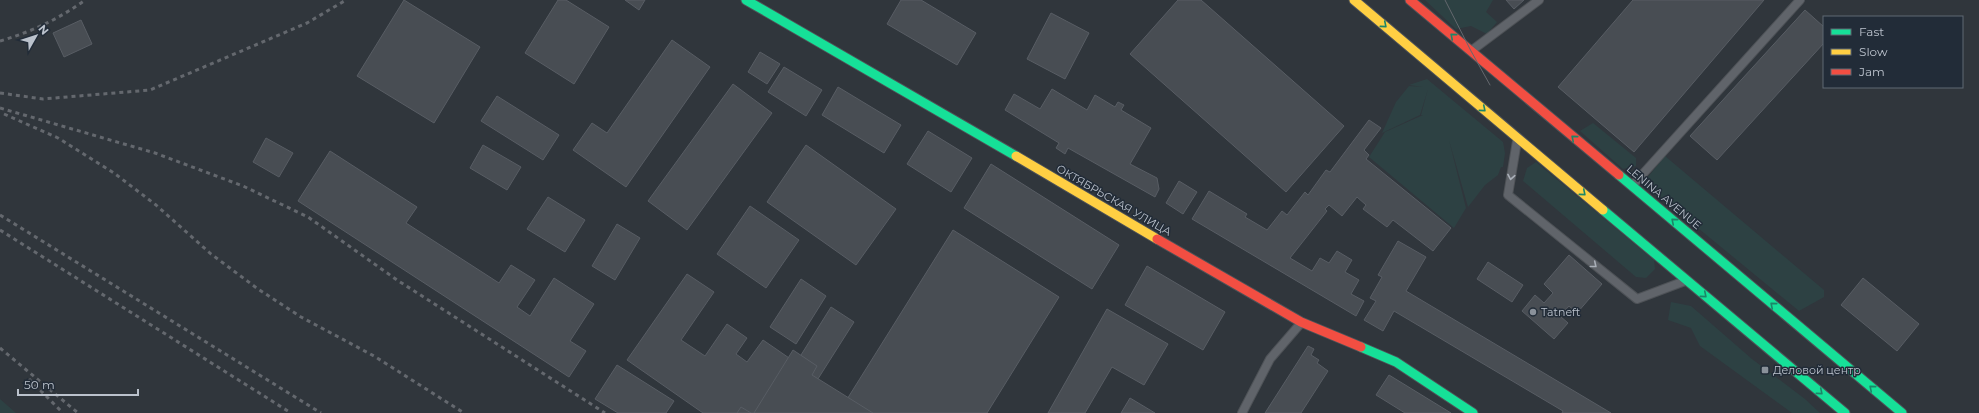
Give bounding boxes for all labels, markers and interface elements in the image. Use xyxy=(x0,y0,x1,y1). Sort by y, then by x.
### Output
north arrow xyxy=(16,16,56,56)
legend xyxy=(1823,16,1963,88)
one-way arrow xyxy=(1379,21,1387,28)
text: N xyxy=(36,22,52,38)
text: Fast xyxy=(1859,24,1884,39)
one-way arrow xyxy=(1450,34,1458,41)
text: Slow xyxy=(1859,44,1888,59)
text: Jam xyxy=(1858,64,1885,79)
one-way arrow xyxy=(1479,105,1486,112)
one-way arrow xyxy=(1571,135,1579,142)
street label: ОКТЯБРЬСКАЯ УЛИЦА xyxy=(1054,161,1175,239)
street label: LENINA AVENUE xyxy=(1624,162,1704,232)
one-way arrow xyxy=(1507,174,1516,180)
one-way arrow xyxy=(1578,188,1585,195)
one-way arrow xyxy=(1671,219,1678,226)
one-way arrow xyxy=(1590,260,1597,267)
one-way arrow xyxy=(1699,290,1706,297)
one-way arrow xyxy=(1771,303,1778,310)
place label: Tatneft xyxy=(1541,305,1581,319)
marker: Tatneft xyxy=(1528,307,1538,317)
place label: Деловой центр xyxy=(1773,363,1861,377)
marker: Деловой центр xyxy=(1760,365,1770,375)
scale bar xyxy=(18,371,138,397)
text: 50 m xyxy=(24,377,55,392)
one-way arrow xyxy=(1869,385,1877,392)
one-way arrow xyxy=(1815,387,1823,394)

